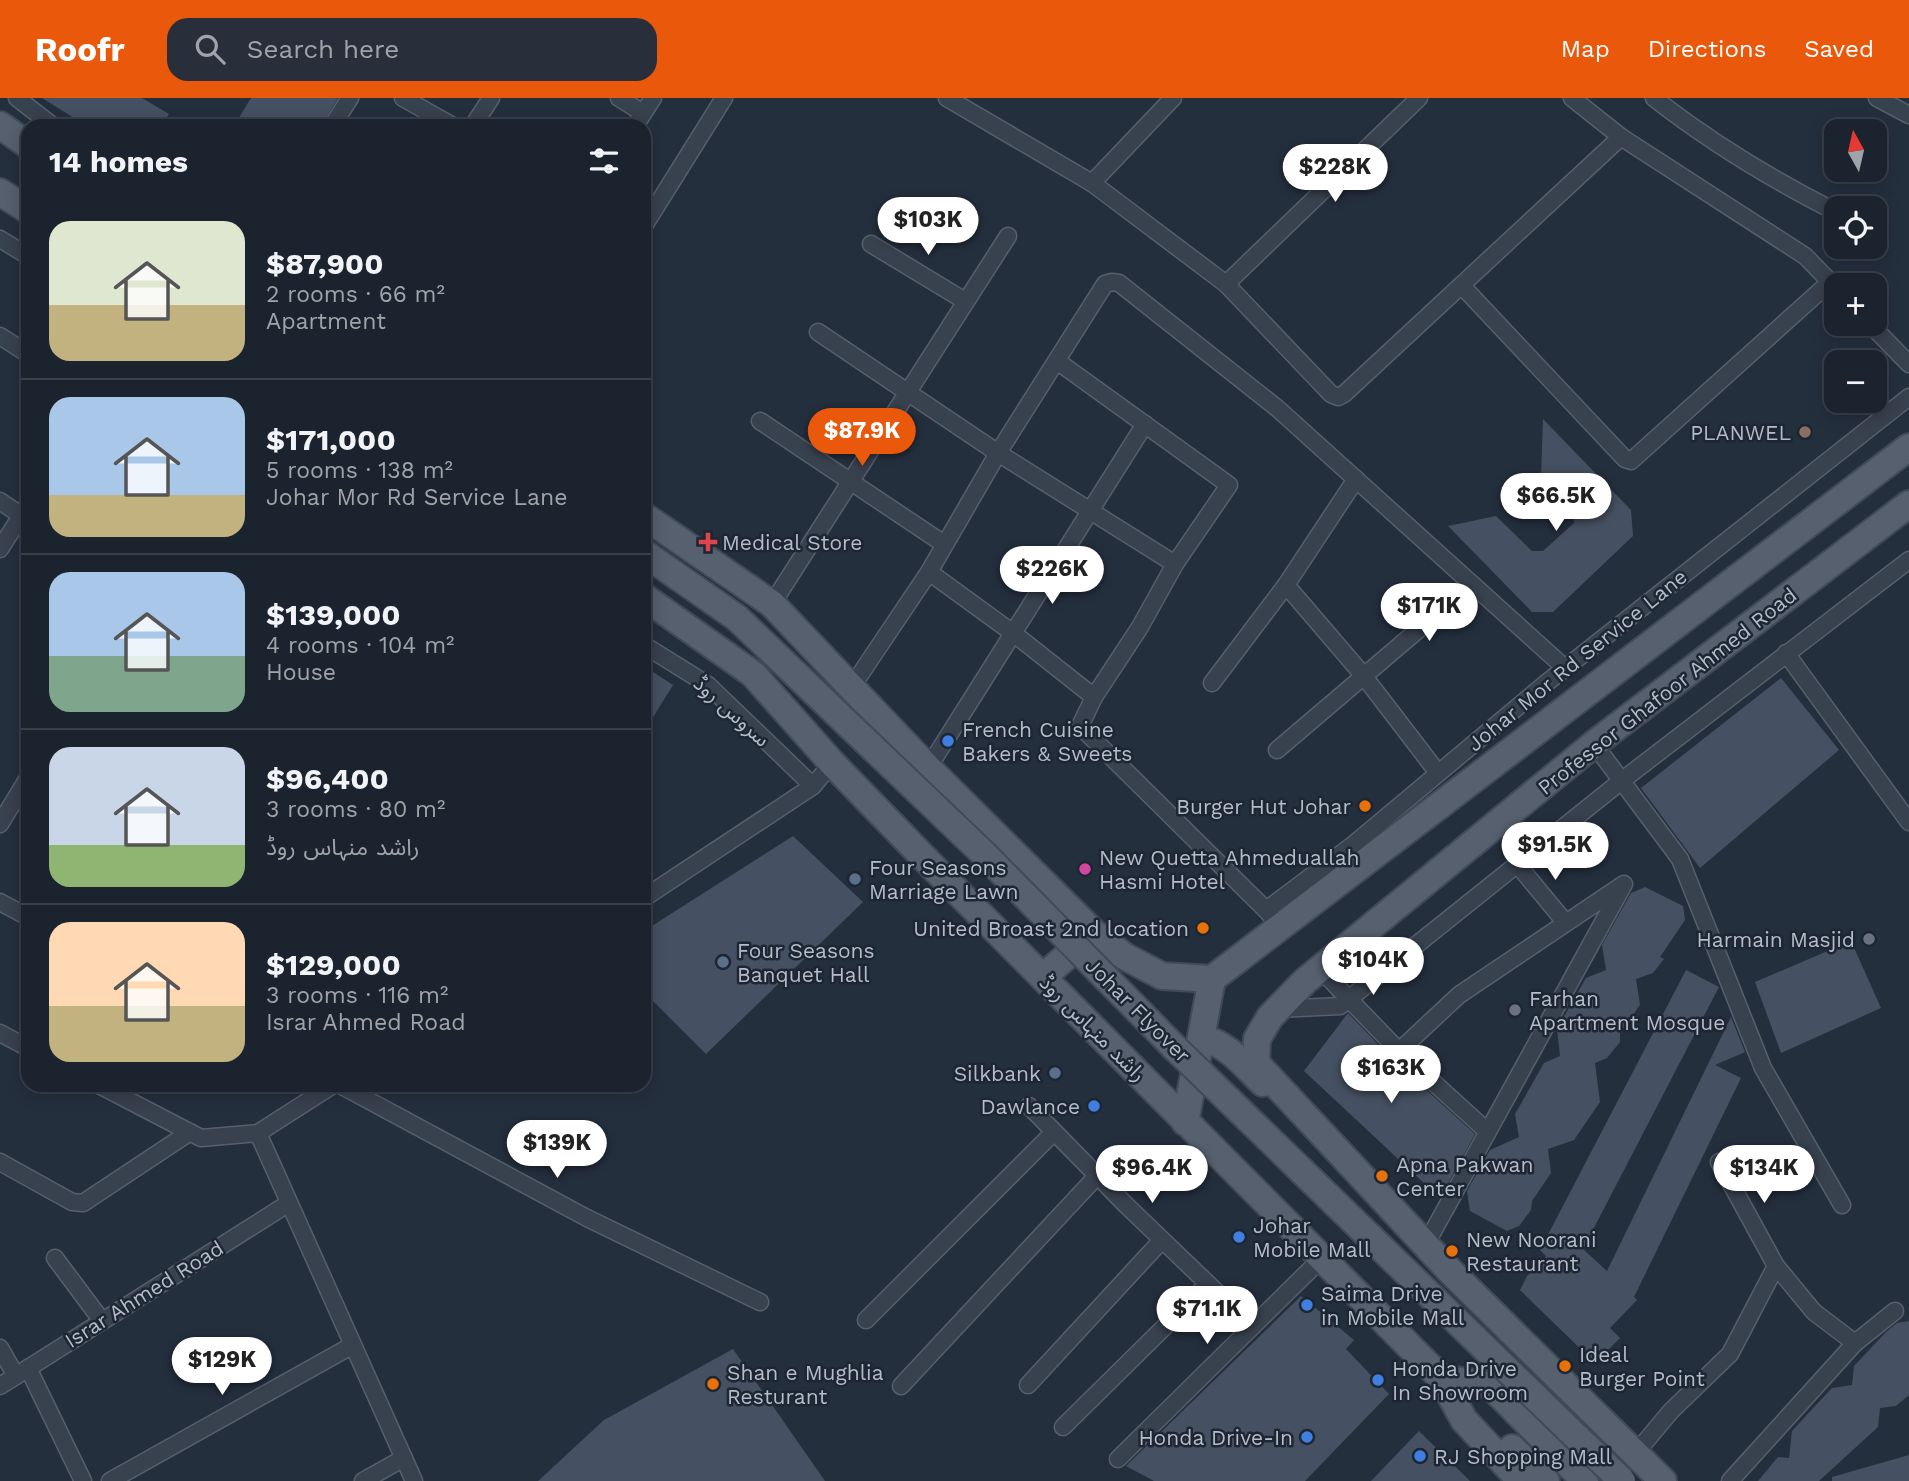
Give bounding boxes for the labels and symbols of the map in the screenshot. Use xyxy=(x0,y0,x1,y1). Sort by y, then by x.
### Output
north arrow xyxy=(1824,119,1886,182)
pin: $228K xyxy=(1286,144,1384,204)
pin: $103K xyxy=(879,198,977,257)
pin: $87.9K xyxy=(805,408,919,468)
place label: PLANWEL xyxy=(1690,420,1791,445)
marker: PLANWEL xyxy=(1797,424,1813,440)
pin: $66.5K xyxy=(1499,474,1613,533)
place label: Medical Store xyxy=(722,530,862,555)
marker: Medical Store xyxy=(700,534,716,550)
pin: $226K xyxy=(1003,546,1101,606)
street label: Johar Mor Rd Service Lane xyxy=(1462,564,1692,756)
street label: Professor Ghafoor Ahmed Road xyxy=(1533,582,1801,800)
pin: $171K xyxy=(1380,584,1478,643)
street label: سروس روڈ xyxy=(689,670,775,752)
place label: French Cuisine Bakers & Sweets xyxy=(962,717,1132,766)
marker: French Cuisine Bakers & Sweets xyxy=(940,733,956,749)
place label: Burger Hut Johar xyxy=(1176,794,1351,819)
marker: Burger Hut Johar xyxy=(1357,798,1373,814)
pin: $91.5K xyxy=(1498,822,1612,882)
place label: New Quetta Ahmeduallah Hasmi Hotel xyxy=(1099,845,1360,894)
place label: Four Seasons Marriage Lawn xyxy=(869,855,1019,904)
marker: New Quetta Ahmeduallah Hasmi Hotel xyxy=(1077,861,1093,877)
marker: Four Seasons Marriage Lawn xyxy=(847,871,863,887)
place label: United Broast 2nd location xyxy=(913,916,1189,941)
marker: United Broast 2nd location xyxy=(1195,920,1211,936)
place label: Harmain Masjid xyxy=(1697,927,1855,952)
marker: Harmain Masjid xyxy=(1861,931,1877,947)
pin: $104K xyxy=(1324,937,1422,997)
place label: Four Seasons Banquet Hall xyxy=(737,938,875,987)
street label: Johar Flyover xyxy=(1080,952,1196,1068)
marker: Four Seasons Banquet Hall xyxy=(715,954,731,970)
street label: راشد منہاس روڈ xyxy=(1034,970,1151,1087)
place label: Farhan Apartment Mosque xyxy=(1529,986,1725,1035)
marker: Farhan Apartment Mosque xyxy=(1507,1002,1523,1018)
pin: $163K xyxy=(1342,1046,1440,1105)
place label: Silkbank xyxy=(954,1061,1041,1086)
marker: Silkbank xyxy=(1047,1065,1063,1081)
place label: Dawlance xyxy=(980,1094,1080,1119)
marker: Dawlance xyxy=(1086,1098,1102,1114)
pin: $139K xyxy=(508,1121,606,1180)
pin: $96.4K xyxy=(1095,1146,1209,1205)
pin: $134K xyxy=(1715,1146,1813,1205)
place label: Apna Pakwan Center xyxy=(1396,1152,1533,1201)
marker: Apna Pakwan Center xyxy=(1374,1168,1390,1184)
place label: Johar Mobile Mall xyxy=(1253,1213,1371,1262)
place label: New Noorani Restaurant xyxy=(1466,1227,1597,1276)
marker: Johar Mobile Mall xyxy=(1231,1229,1247,1245)
street label: Israr Ahmed Road xyxy=(60,1235,228,1353)
marker: New Noorani Restaurant xyxy=(1444,1243,1460,1259)
place label: Saima Drive in Mobile Mall xyxy=(1321,1281,1465,1330)
pin: $71.1K xyxy=(1150,1286,1264,1346)
marker: Saima Drive in Mobile Mall xyxy=(1299,1297,1315,1313)
pin: $129K xyxy=(173,1338,271,1397)
place label: Ideal Burger Point xyxy=(1579,1342,1705,1391)
place label: Honda Drive In Showroom xyxy=(1392,1356,1528,1405)
marker: Ideal Burger Point xyxy=(1557,1358,1573,1374)
place label: Shan e Mughlia Resturant xyxy=(727,1360,884,1409)
marker: Honda Drive In Showroom xyxy=(1370,1372,1386,1388)
marker: Shan e Mughlia Resturant xyxy=(705,1376,721,1392)
place label: Honda Drive-In xyxy=(1138,1425,1293,1450)
marker: Honda Drive-In xyxy=(1299,1429,1315,1445)
place label: RJ Shopping Mall xyxy=(1434,1444,1612,1469)
marker: RJ Shopping Mall xyxy=(1412,1448,1428,1464)

